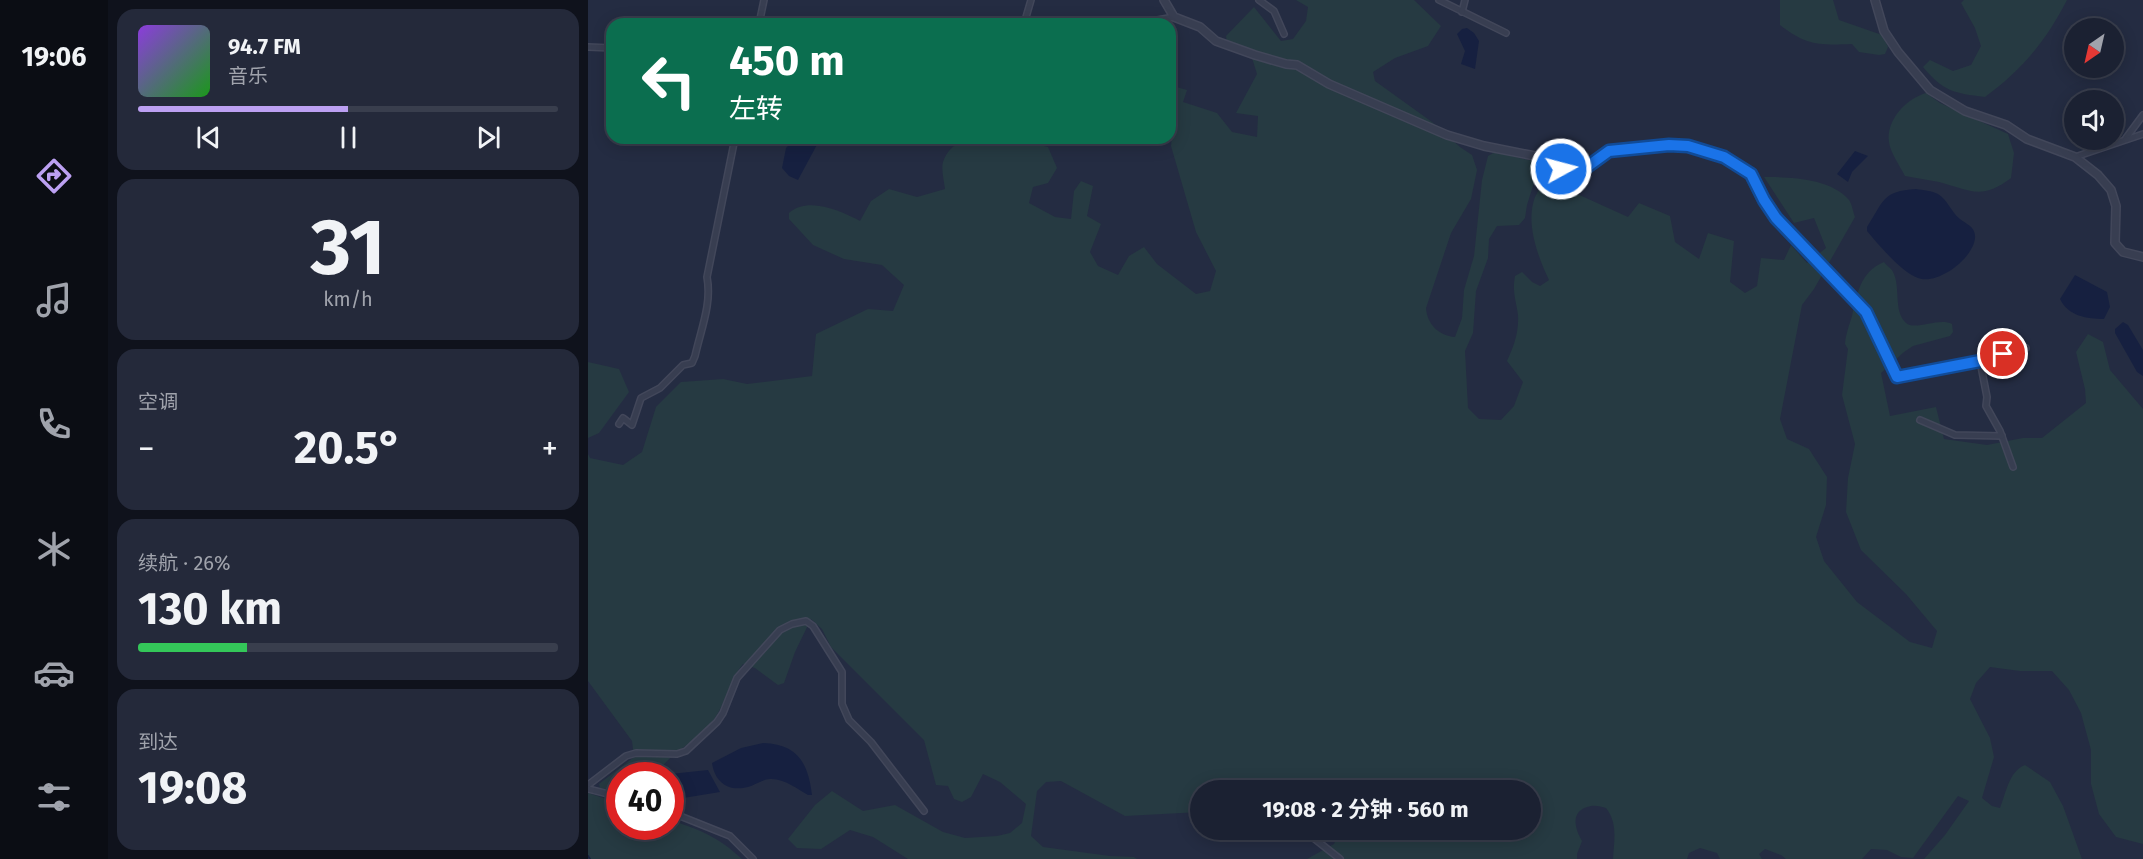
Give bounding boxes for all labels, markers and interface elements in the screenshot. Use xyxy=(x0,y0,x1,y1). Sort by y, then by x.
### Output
north arrow xyxy=(2064,18,2124,78)
map controls xyxy=(2064,18,2124,150)
text: 94.7 FM xyxy=(228,33,301,60)
text: 450 m xyxy=(729,36,845,86)
text: 19:06 xyxy=(21,41,87,73)
icon: left xyxy=(630,42,708,120)
text: 音乐 xyxy=(228,64,268,88)
button: sound xyxy=(2064,90,2124,150)
text: 左转 xyxy=(729,93,783,125)
icon: previous xyxy=(192,121,225,154)
icon: pause xyxy=(332,121,365,154)
icon: next xyxy=(472,121,505,154)
position arrow xyxy=(1529,137,1593,201)
icon: directions xyxy=(33,155,75,197)
text: 31 xyxy=(310,201,386,295)
icon: music xyxy=(33,279,75,321)
text: km/h xyxy=(323,287,373,311)
pin xyxy=(1977,328,2028,379)
icon: arrive xyxy=(1986,337,2019,370)
text: 空调 xyxy=(138,390,178,414)
icon: phone xyxy=(33,403,75,445)
text: 20.5° xyxy=(294,421,402,475)
text: − xyxy=(138,429,155,469)
text: + xyxy=(542,429,558,469)
icon: climate xyxy=(33,528,75,570)
text: 续航 · 26% xyxy=(138,551,230,575)
text: 130 km xyxy=(138,582,282,636)
icon: car xyxy=(33,652,75,694)
text: 到达 xyxy=(138,730,178,754)
text: 19:08 xyxy=(138,761,247,815)
speed limit sign: 40 xyxy=(606,762,684,840)
icon: filters xyxy=(33,776,75,818)
text: 19:08 · 2 分钟 · 560 m xyxy=(1262,796,1469,823)

